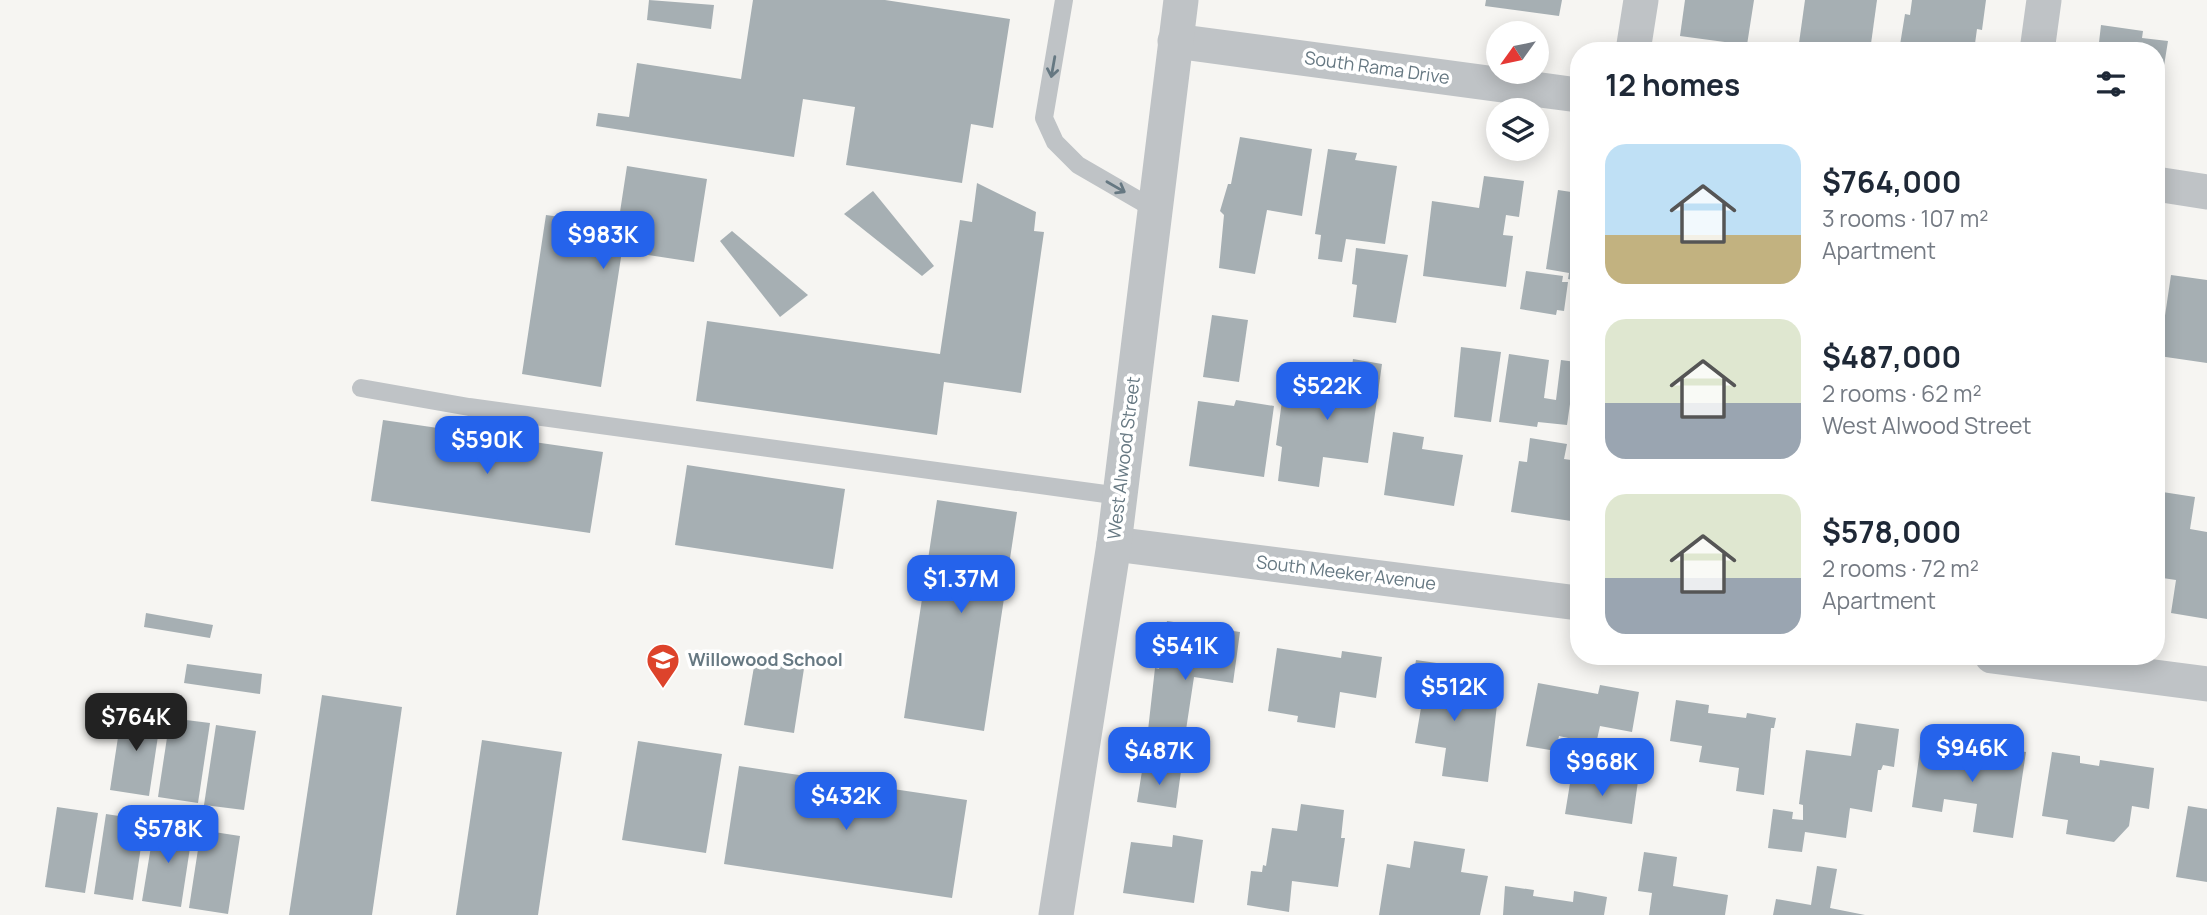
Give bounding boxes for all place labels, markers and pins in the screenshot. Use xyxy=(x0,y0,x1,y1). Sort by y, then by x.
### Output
pin: $983K xyxy=(554,212,652,271)
pin: $522K xyxy=(1278,362,1376,422)
pin: $590K xyxy=(438,416,536,476)
pin: $1.37M xyxy=(904,556,1018,615)
pin: $541K xyxy=(1136,622,1234,682)
school or university icon: Willowood School xyxy=(644,641,682,690)
place label: Willowood School xyxy=(688,647,843,671)
pin: $512K xyxy=(1405,664,1503,723)
pin: $764K xyxy=(87,694,185,753)
pin: $946K xyxy=(1923,724,2021,784)
pin: $487K xyxy=(1110,728,1208,787)
pin: $968K xyxy=(1553,738,1651,798)
pin: $432K xyxy=(797,772,895,832)
pin: $578K xyxy=(119,806,217,865)

